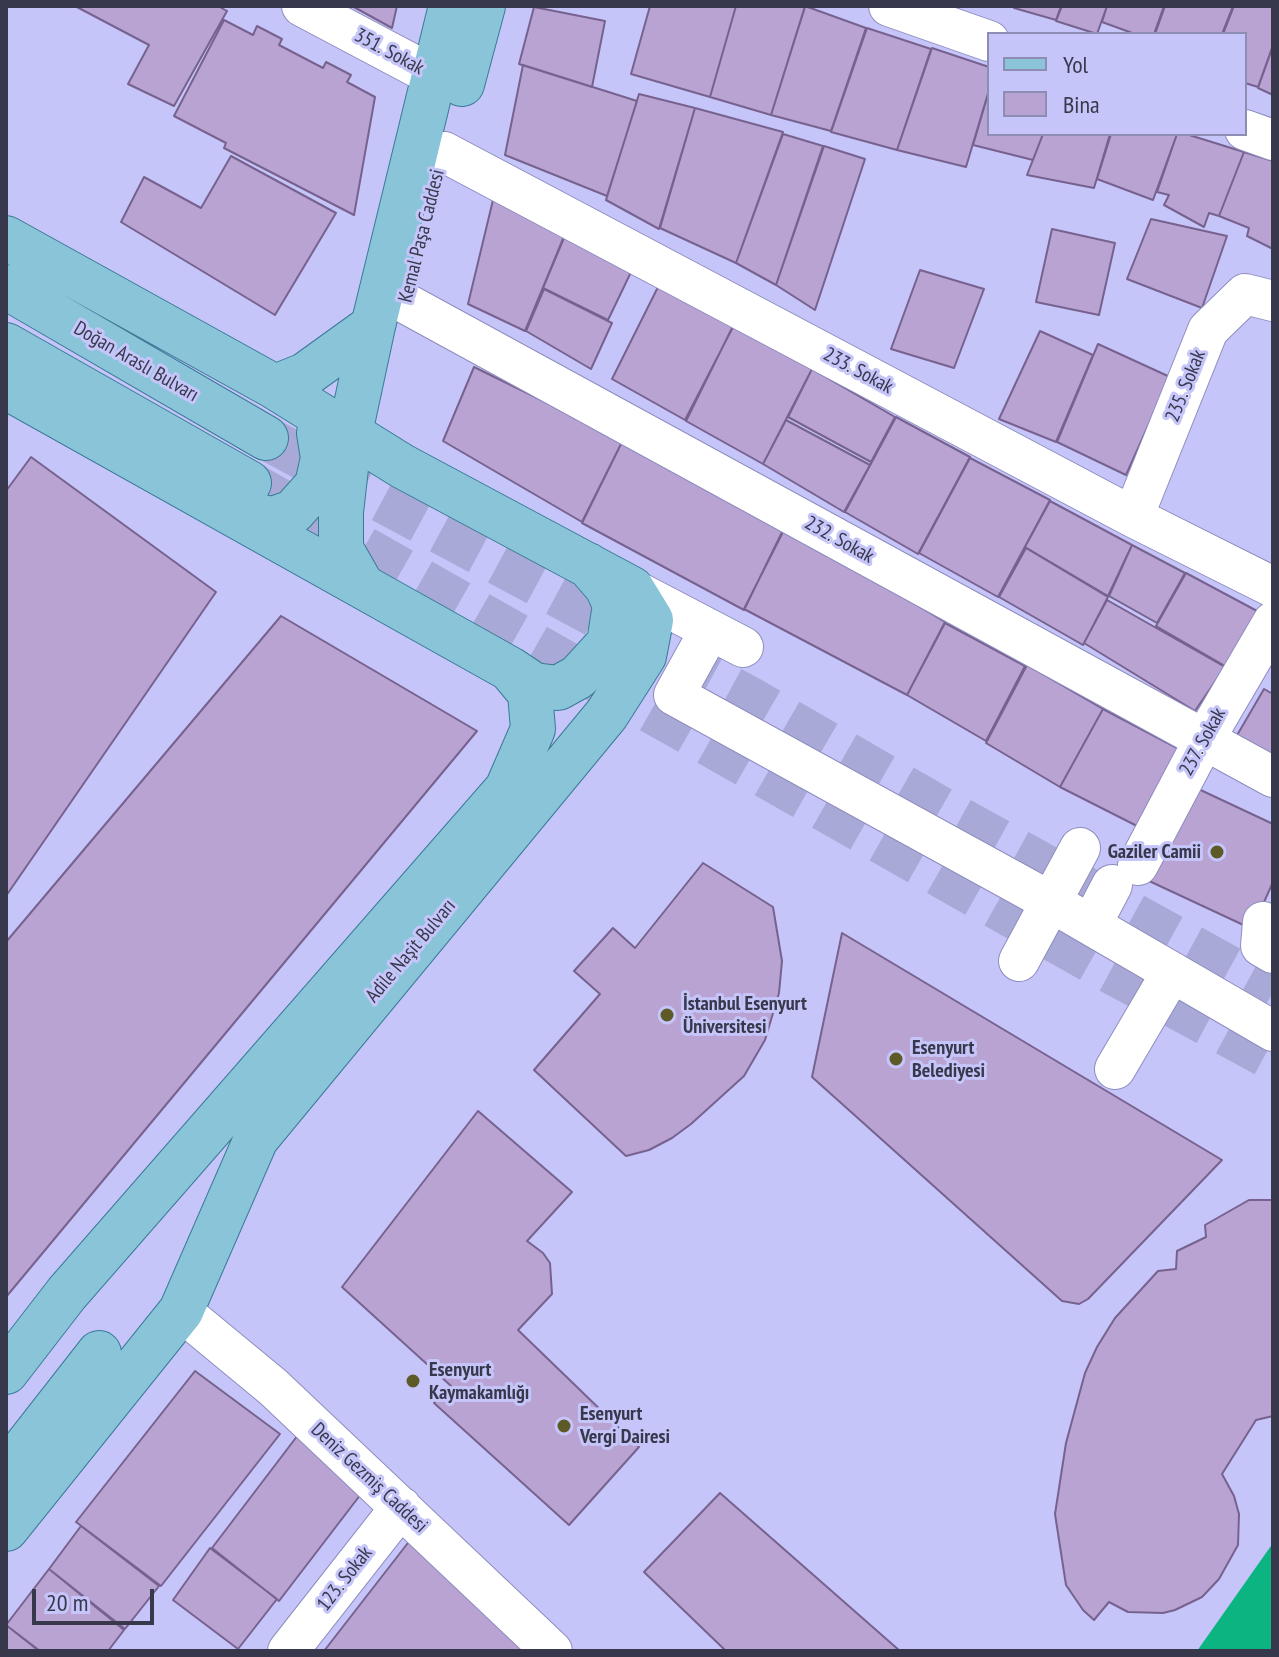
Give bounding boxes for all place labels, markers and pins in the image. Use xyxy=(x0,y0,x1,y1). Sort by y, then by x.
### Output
place label: Gaziler Camii xyxy=(1108,840,1201,864)
marker: Gaziler Camii xyxy=(1208,843,1226,861)
place label: İstanbul Esenyurt Üniversitesi xyxy=(683,992,807,1039)
marker: İstanbul Esenyurt Üniversitesi xyxy=(658,1006,676,1024)
place label: Esenyurt Belediyesi xyxy=(912,1036,985,1083)
marker: Esenyurt Belediyesi xyxy=(887,1050,905,1068)
place label: Esenyurt Kaymakamlığı xyxy=(429,1358,529,1405)
marker: Esenyurt Kaymakamlığı xyxy=(404,1372,422,1390)
place label: Esenyurt Vergi Dairesi xyxy=(580,1402,670,1449)
marker: Esenyurt Vergi Dairesi xyxy=(555,1417,573,1435)

